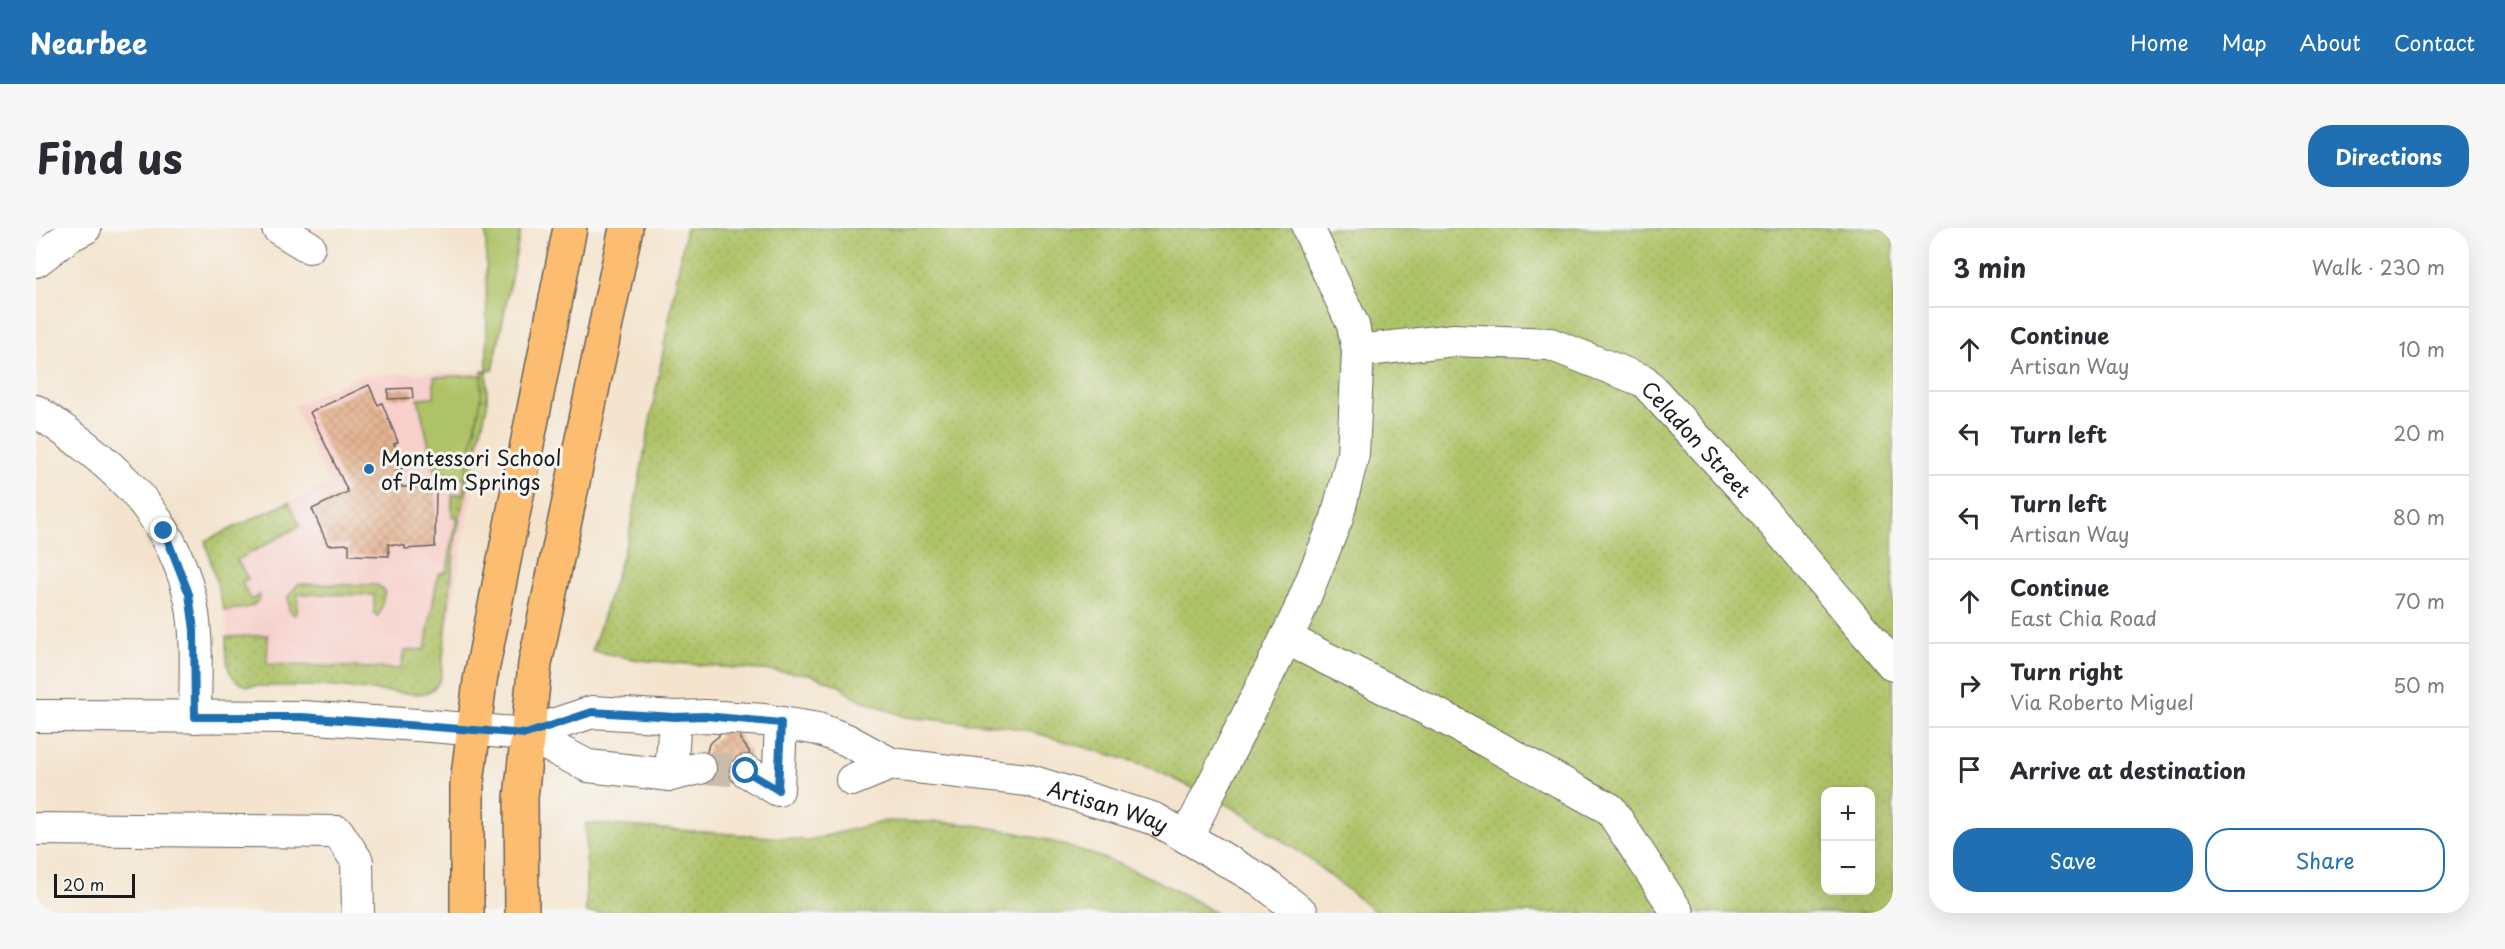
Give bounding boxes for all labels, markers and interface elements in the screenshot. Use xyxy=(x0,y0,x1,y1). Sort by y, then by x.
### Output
text: Nearbee xyxy=(30,21,147,64)
text: Home xyxy=(2130,26,2189,58)
text: Map xyxy=(2222,26,2267,58)
text: About xyxy=(2300,26,2361,58)
text: Contact xyxy=(2394,26,2475,58)
text: Find us xyxy=(36,125,183,188)
button: Directions xyxy=(2308,125,2469,187)
text: 3 min xyxy=(1953,248,2026,287)
text: Walk · 230 m xyxy=(2312,252,2445,282)
text: Continue xyxy=(2010,318,2109,351)
icon: ahead xyxy=(1953,333,1986,366)
text: 10 m xyxy=(2398,334,2445,364)
text: Artisan Way xyxy=(2010,351,2130,381)
street label: Celadon Street xyxy=(1635,373,1759,504)
icon: left xyxy=(1953,417,1986,450)
text: Turn left xyxy=(2010,417,2107,450)
text: 20 m xyxy=(2393,418,2445,448)
place label: Montessori School of Palm Springs xyxy=(381,441,562,497)
marker: Montessori School of Palm Springs xyxy=(362,462,376,476)
text: Turn left xyxy=(2010,486,2107,519)
icon: left xyxy=(1953,501,1986,534)
text: 80 m xyxy=(2393,502,2445,532)
route end xyxy=(150,517,176,543)
text: Artisan Way xyxy=(2010,519,2130,549)
text: Continue xyxy=(2010,570,2109,603)
icon: ahead xyxy=(1953,585,1986,618)
text: 70 m xyxy=(2395,586,2445,616)
text: East Chia Road xyxy=(2010,603,2157,633)
text: Turn right xyxy=(2010,654,2123,687)
icon: right xyxy=(1953,669,1986,702)
text: 50 m xyxy=(2393,670,2445,700)
text: Via Roberto Miguel xyxy=(2010,687,2194,717)
icon: arrive xyxy=(1953,753,1986,786)
text: Arrive at destination xyxy=(2010,753,2246,786)
route start xyxy=(732,757,758,783)
street label: Artisan Way xyxy=(1044,771,1175,840)
map controls xyxy=(1821,787,1875,895)
button: + xyxy=(1821,787,1875,841)
button: Save xyxy=(1953,828,2193,892)
button: Share xyxy=(2205,828,2445,892)
button: − xyxy=(1821,841,1875,895)
scale bar xyxy=(54,871,135,898)
text: 20 m xyxy=(63,872,104,896)

